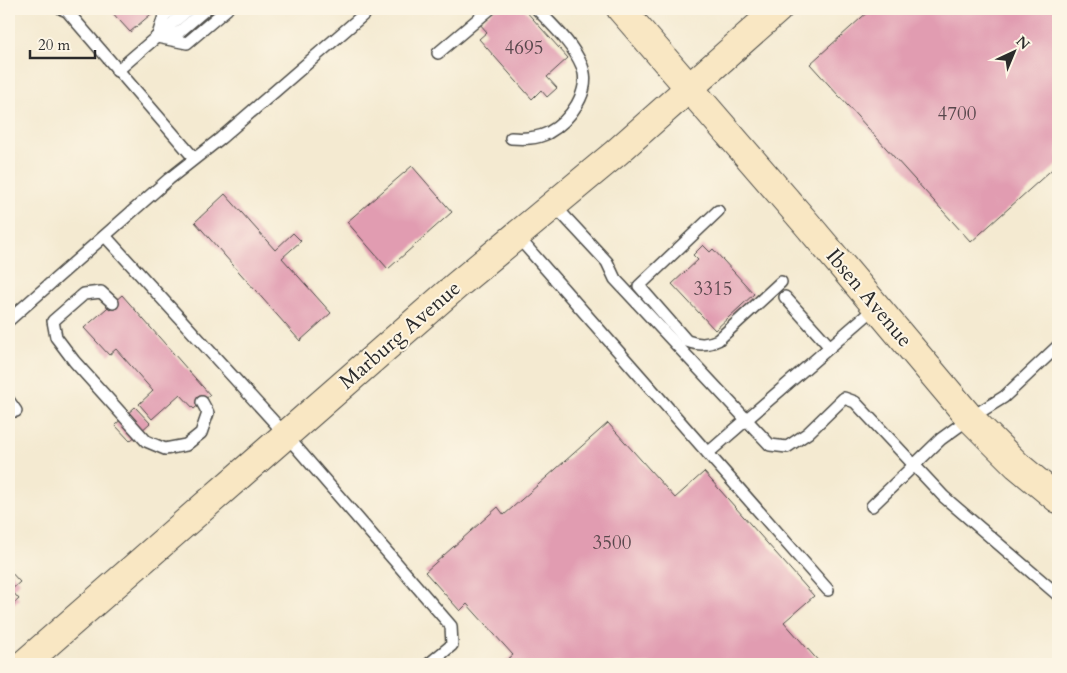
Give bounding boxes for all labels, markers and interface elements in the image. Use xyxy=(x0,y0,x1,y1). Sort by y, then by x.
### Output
scale bar xyxy=(30,28,95,60)
north arrow xyxy=(990,28,1040,78)
text: N xyxy=(1012,32,1034,54)
text: 20 m xyxy=(38,35,70,55)
house number: 4695 xyxy=(505,35,543,61)
house number: 4700 xyxy=(938,101,977,127)
street label: Ibsen Avenue xyxy=(819,242,919,354)
street label: Marburg Avenue xyxy=(333,274,467,396)
house number: 3315 xyxy=(694,276,732,302)
house number: 3500 xyxy=(593,530,632,556)

